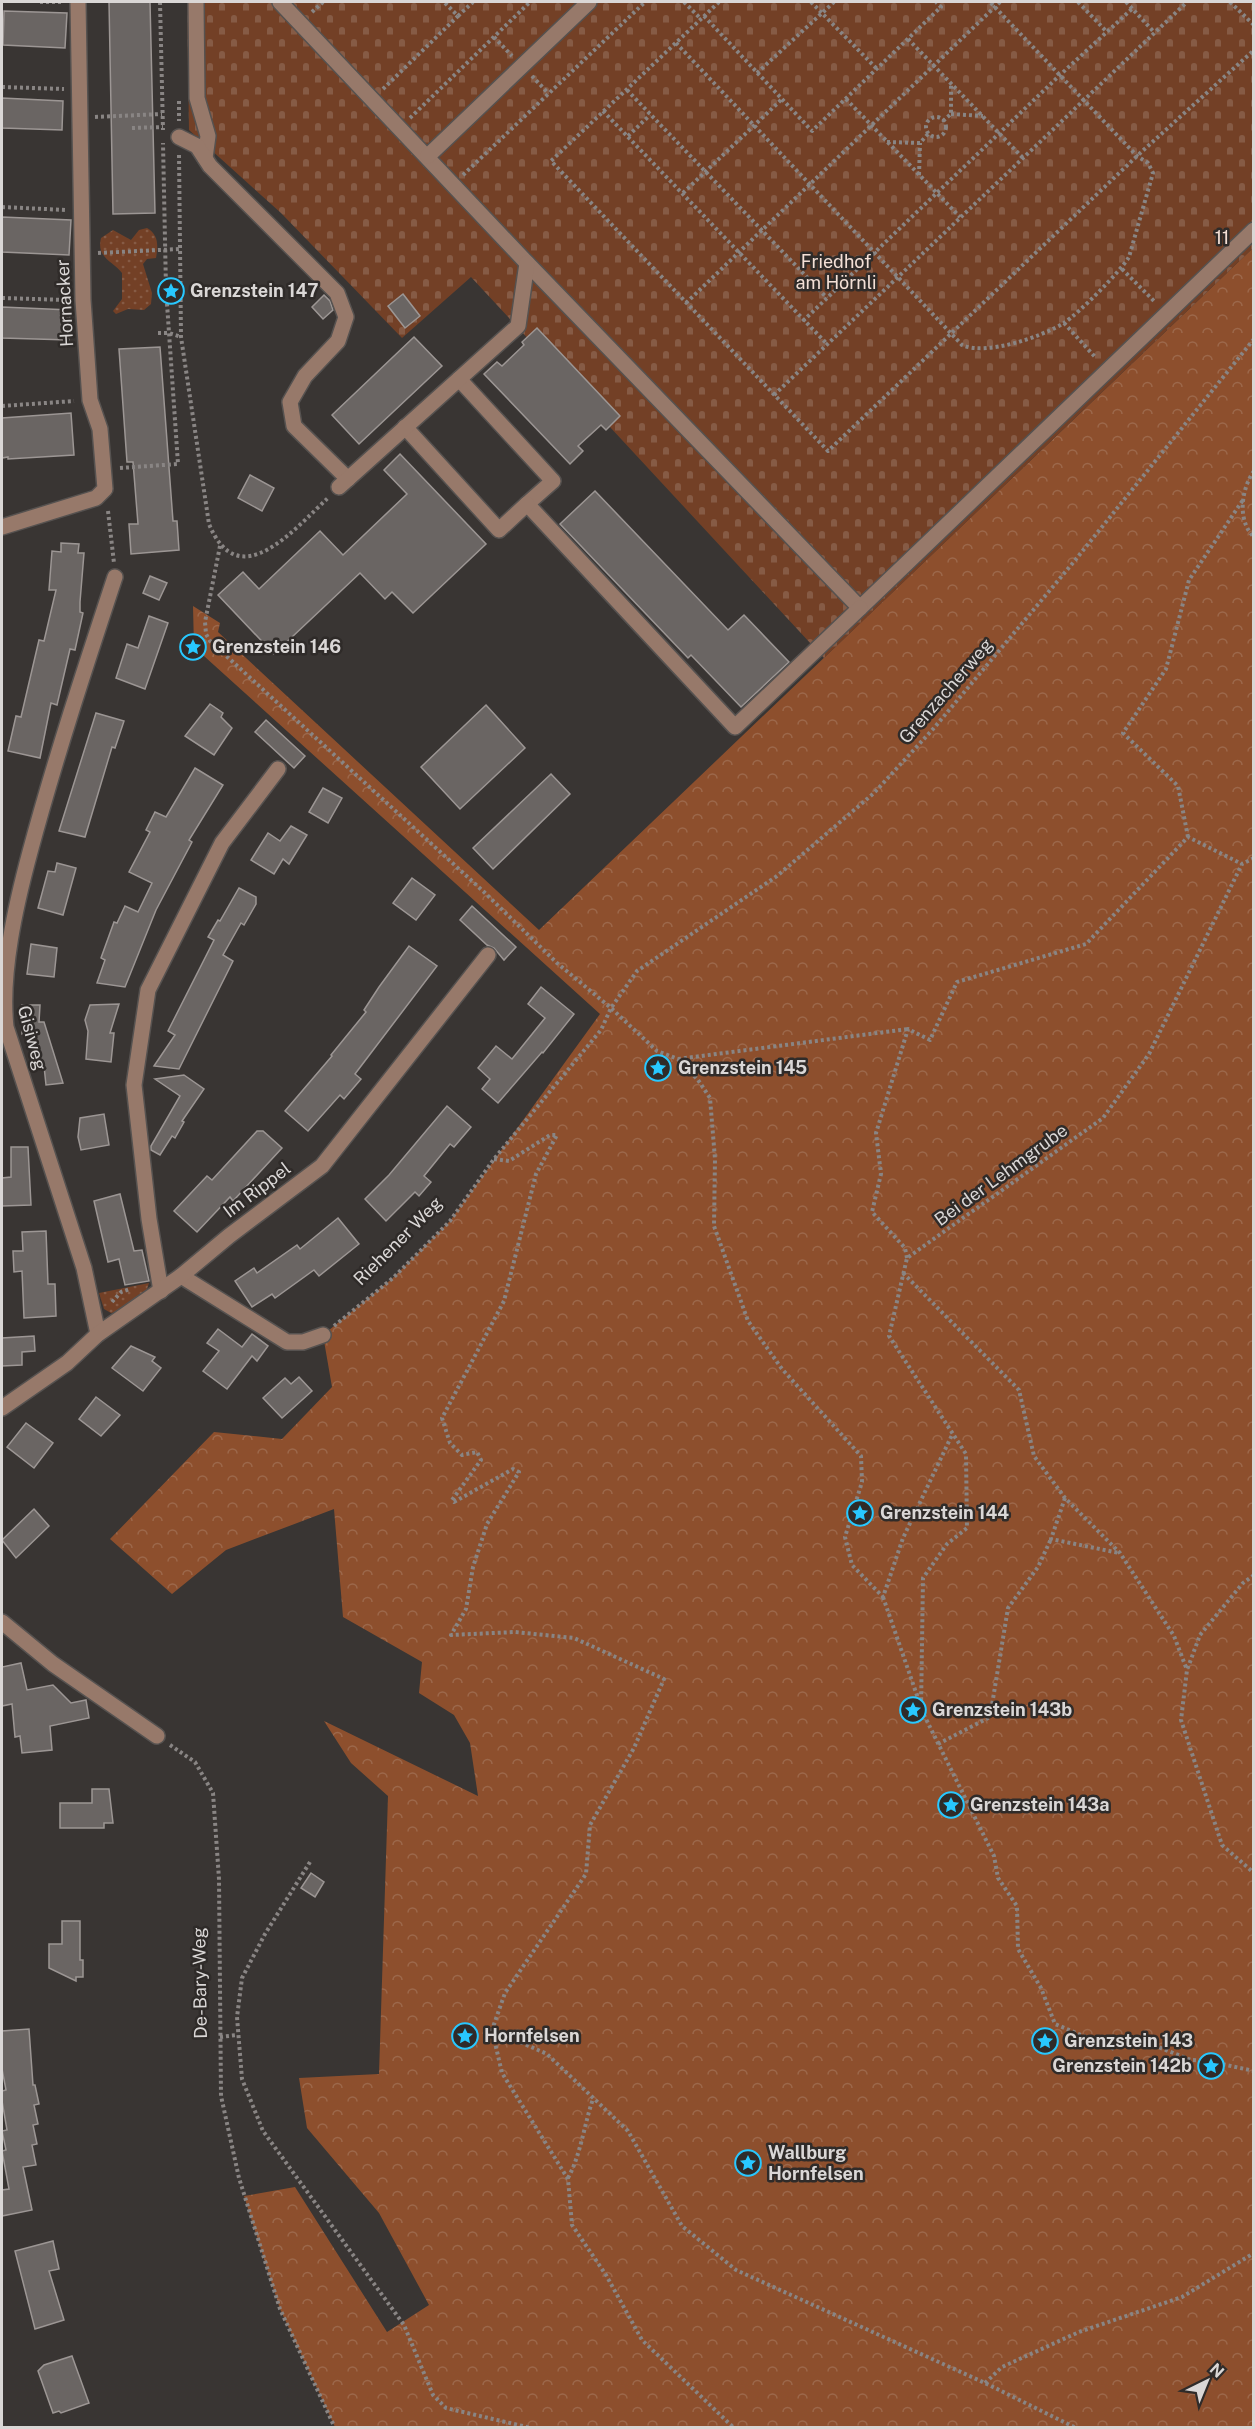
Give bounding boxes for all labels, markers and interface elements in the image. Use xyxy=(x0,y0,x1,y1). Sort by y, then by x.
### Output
park label: 11 xyxy=(1215,227,1229,248)
park label: Friedhof am Hörnli xyxy=(796,251,877,293)
street label: Hornacker xyxy=(52,259,77,347)
place icon: Grenzstein 147 xyxy=(156,276,186,306)
place label: Grenzstein 147 xyxy=(190,280,319,301)
place icon: Grenzstein 146 xyxy=(178,632,208,662)
street label: Grenzacherweg xyxy=(894,634,997,747)
place label: Grenzstein 146 xyxy=(212,636,341,657)
street label: Gisiweg xyxy=(14,1003,51,1073)
place icon: Grenzstein 145 xyxy=(643,1053,673,1083)
place label: Grenzstein 145 xyxy=(678,1057,807,1078)
street label: Bei der Lehmgrube xyxy=(930,1119,1071,1230)
street label: Im Rippel xyxy=(219,1158,294,1222)
street label: Riehener Weg xyxy=(349,1192,446,1289)
place icon: Grenzstein 144 xyxy=(845,1498,875,1528)
place label: Grenzstein 144 xyxy=(880,1502,1009,1523)
place icon: Grenzstein 143b xyxy=(898,1695,928,1725)
place label: Grenzstein 143b xyxy=(932,1699,1072,1720)
place icon: Grenzstein 143a xyxy=(936,1790,966,1820)
place label: Grenzstein 143a xyxy=(970,1794,1109,1815)
street label: De-Bary-Weg xyxy=(188,1927,211,2039)
place icon: Hornfelsen xyxy=(450,2021,480,2051)
place label: Hornfelsen xyxy=(484,2025,580,2046)
place icon: Grenzstein 143 xyxy=(1030,2026,1060,2056)
place label: Grenzstein 143 xyxy=(1064,2030,1193,2051)
place icon: Grenzstein 142b xyxy=(1196,2051,1226,2081)
place label: Grenzstein 142b xyxy=(1052,2055,1192,2076)
place label: Wallburg Hornfelsen xyxy=(768,2142,864,2184)
place icon: Wallburg Hornfelsen xyxy=(733,2148,763,2178)
north arrow xyxy=(1177,2351,1237,2411)
text: N xyxy=(1206,2359,1228,2382)

